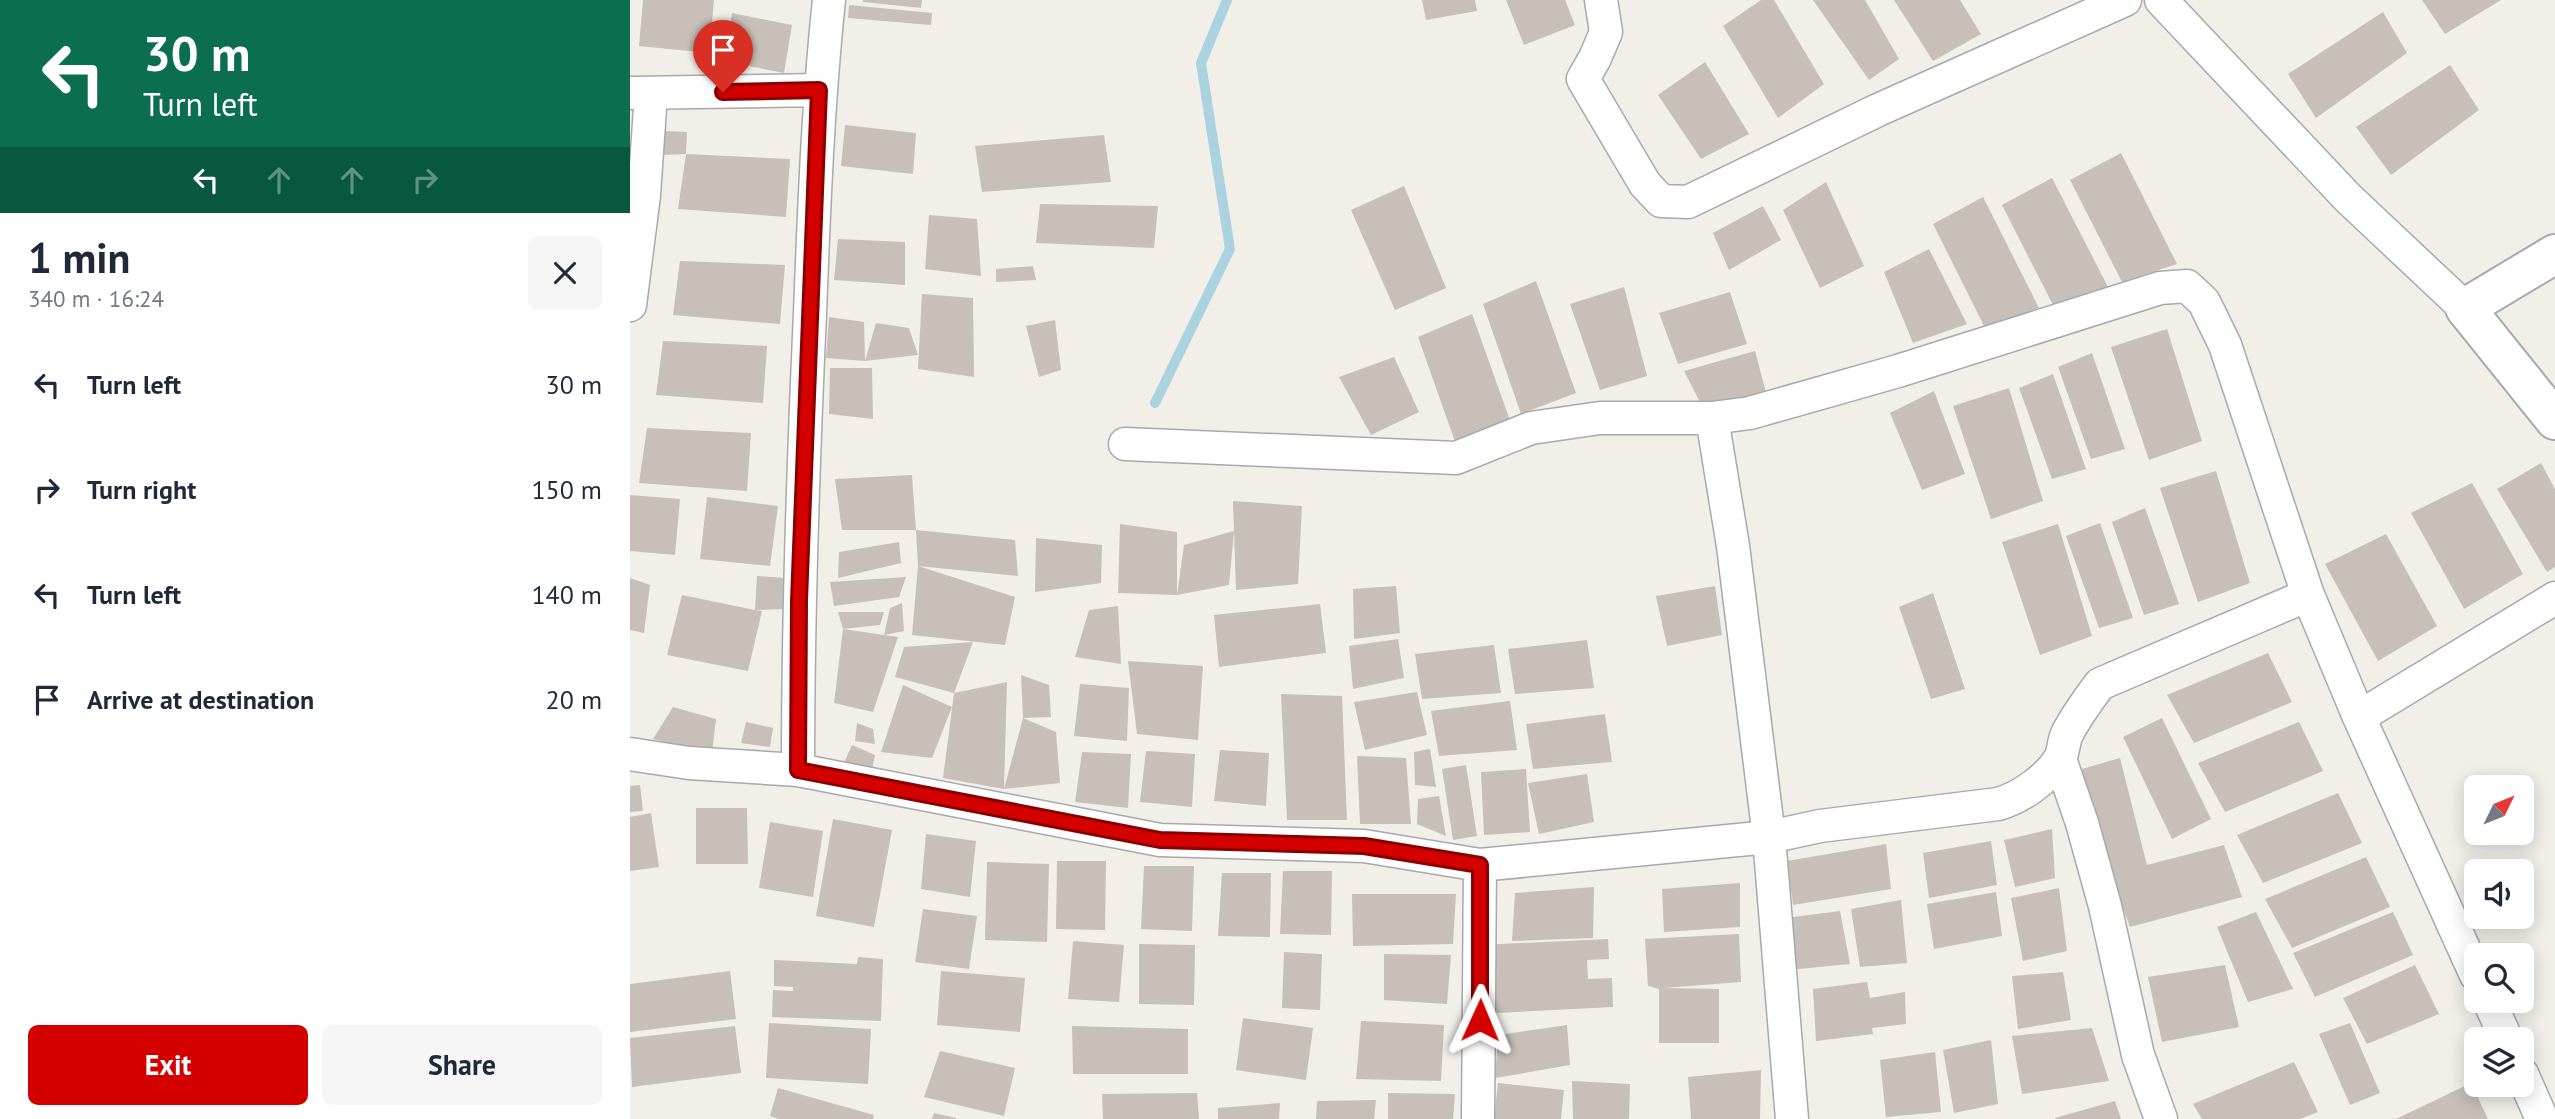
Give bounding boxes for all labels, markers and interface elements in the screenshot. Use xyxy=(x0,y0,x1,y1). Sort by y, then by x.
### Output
pin xyxy=(693,20,753,92)
text: 30 m xyxy=(143,21,250,85)
icon: left xyxy=(28,28,119,119)
icon: arrive xyxy=(704,31,742,69)
text: Turn left xyxy=(143,83,258,125)
icon: left xyxy=(187,161,225,199)
icon: ahead xyxy=(260,161,298,199)
icon: ahead xyxy=(333,161,371,199)
icon: right xyxy=(406,161,444,199)
text: 1 min xyxy=(28,230,130,285)
button: close xyxy=(528,236,602,310)
text: 340 m · 16:24 xyxy=(28,284,164,313)
icon: left xyxy=(28,366,66,404)
text: Turn left xyxy=(87,368,181,401)
text: 30 m xyxy=(546,368,602,401)
icon: right xyxy=(28,471,66,509)
text: Turn right xyxy=(87,473,196,506)
text: 150 m xyxy=(531,473,602,506)
icon: left xyxy=(28,576,66,614)
text: Turn left xyxy=(87,578,181,611)
text: 140 m xyxy=(531,578,602,611)
icon: arrive xyxy=(28,681,66,719)
text: Arrive at destination xyxy=(87,683,314,716)
text: 20 m xyxy=(546,683,602,716)
north arrow xyxy=(2464,775,2534,845)
map controls xyxy=(2464,775,2534,1097)
button: sound xyxy=(2464,859,2534,929)
button: search xyxy=(2464,943,2534,1013)
position arrow xyxy=(1443,983,1517,1057)
button: Exit xyxy=(28,1025,308,1105)
button: Share xyxy=(322,1025,602,1105)
button: layers xyxy=(2464,1027,2534,1097)

